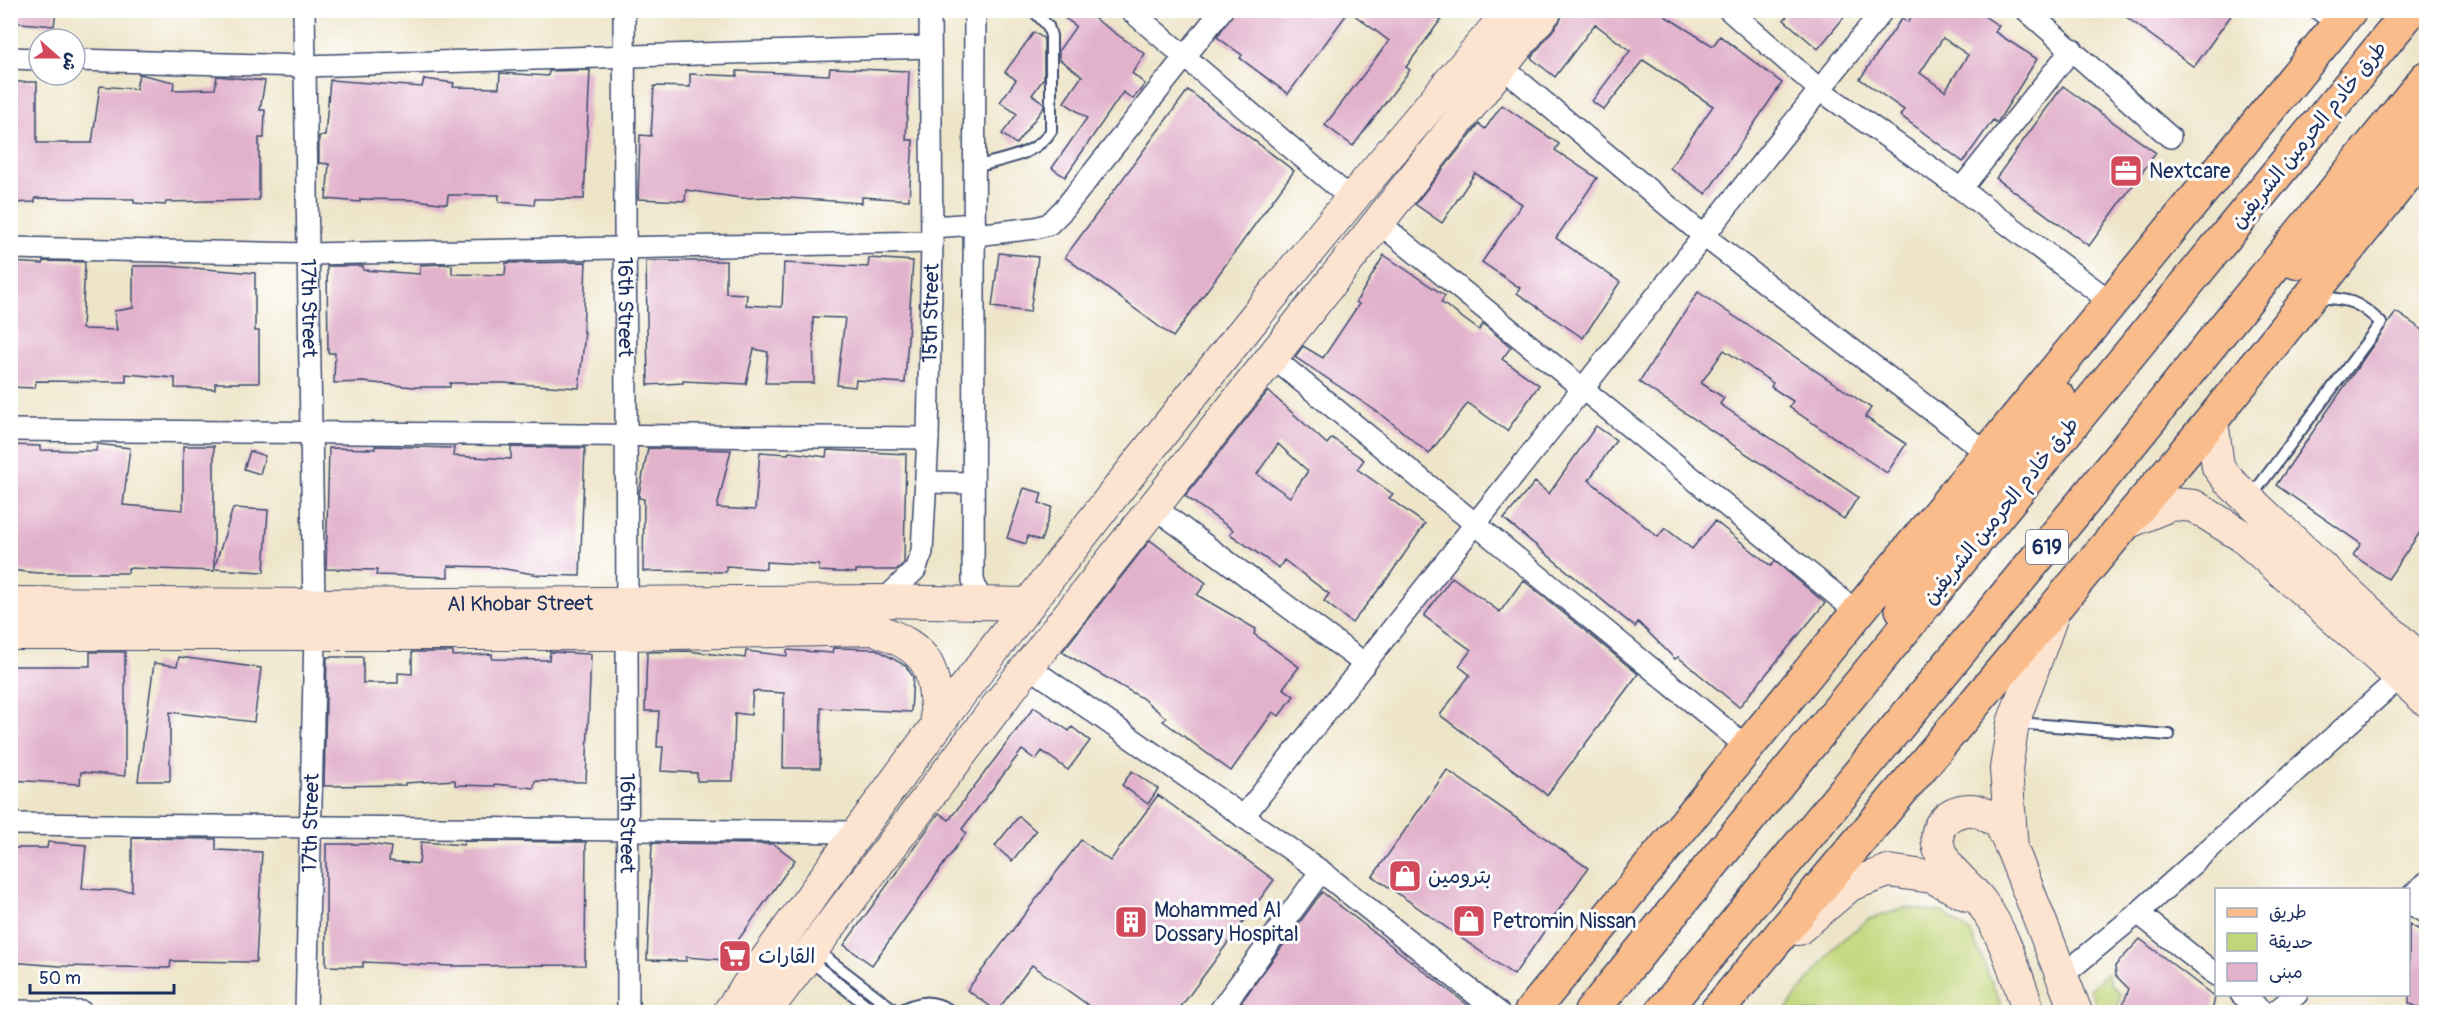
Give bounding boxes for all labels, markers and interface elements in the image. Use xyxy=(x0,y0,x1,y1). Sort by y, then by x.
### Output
north arrow xyxy=(27,27,87,87)
street label: طرق خادم الحرمين الشريفين xyxy=(2225,35,2395,236)
text: ش xyxy=(58,50,83,74)
office icon: Nextcare xyxy=(2108,153,2144,189)
place label: Nextcare xyxy=(2149,158,2231,185)
street label: 16th Street xyxy=(612,257,639,358)
street label: 17th Street xyxy=(295,258,323,358)
street label: 15th Street xyxy=(916,263,945,363)
street label: طرق خادم الحرمين الشريفين xyxy=(1917,411,2087,612)
road number: 619 xyxy=(2026,530,2068,564)
street label: Al Khobar Street xyxy=(447,590,594,618)
street label: 17th Street xyxy=(296,773,325,873)
street label: 16th Street xyxy=(614,773,641,874)
shop icon: بترومين xyxy=(1387,858,1423,894)
place label: بترومين xyxy=(1428,863,1491,890)
legend xyxy=(2215,888,2410,996)
place label: Mohammed Al Dossary Hospital xyxy=(1154,897,1299,948)
text: طريق xyxy=(2269,901,2307,924)
shop icon: Petromin Nissan xyxy=(1451,903,1487,939)
building icon: Mohammed Al Dossary Hospital xyxy=(1113,904,1149,940)
place label: Petromin Nissan xyxy=(1492,908,1636,935)
text: حديقة xyxy=(2269,931,2313,954)
supermarket icon: القارات xyxy=(717,938,753,974)
place label: القارات xyxy=(758,943,815,970)
scale bar xyxy=(30,957,174,995)
text: مبنى xyxy=(2269,961,2303,984)
text: 50 m xyxy=(39,967,81,990)

